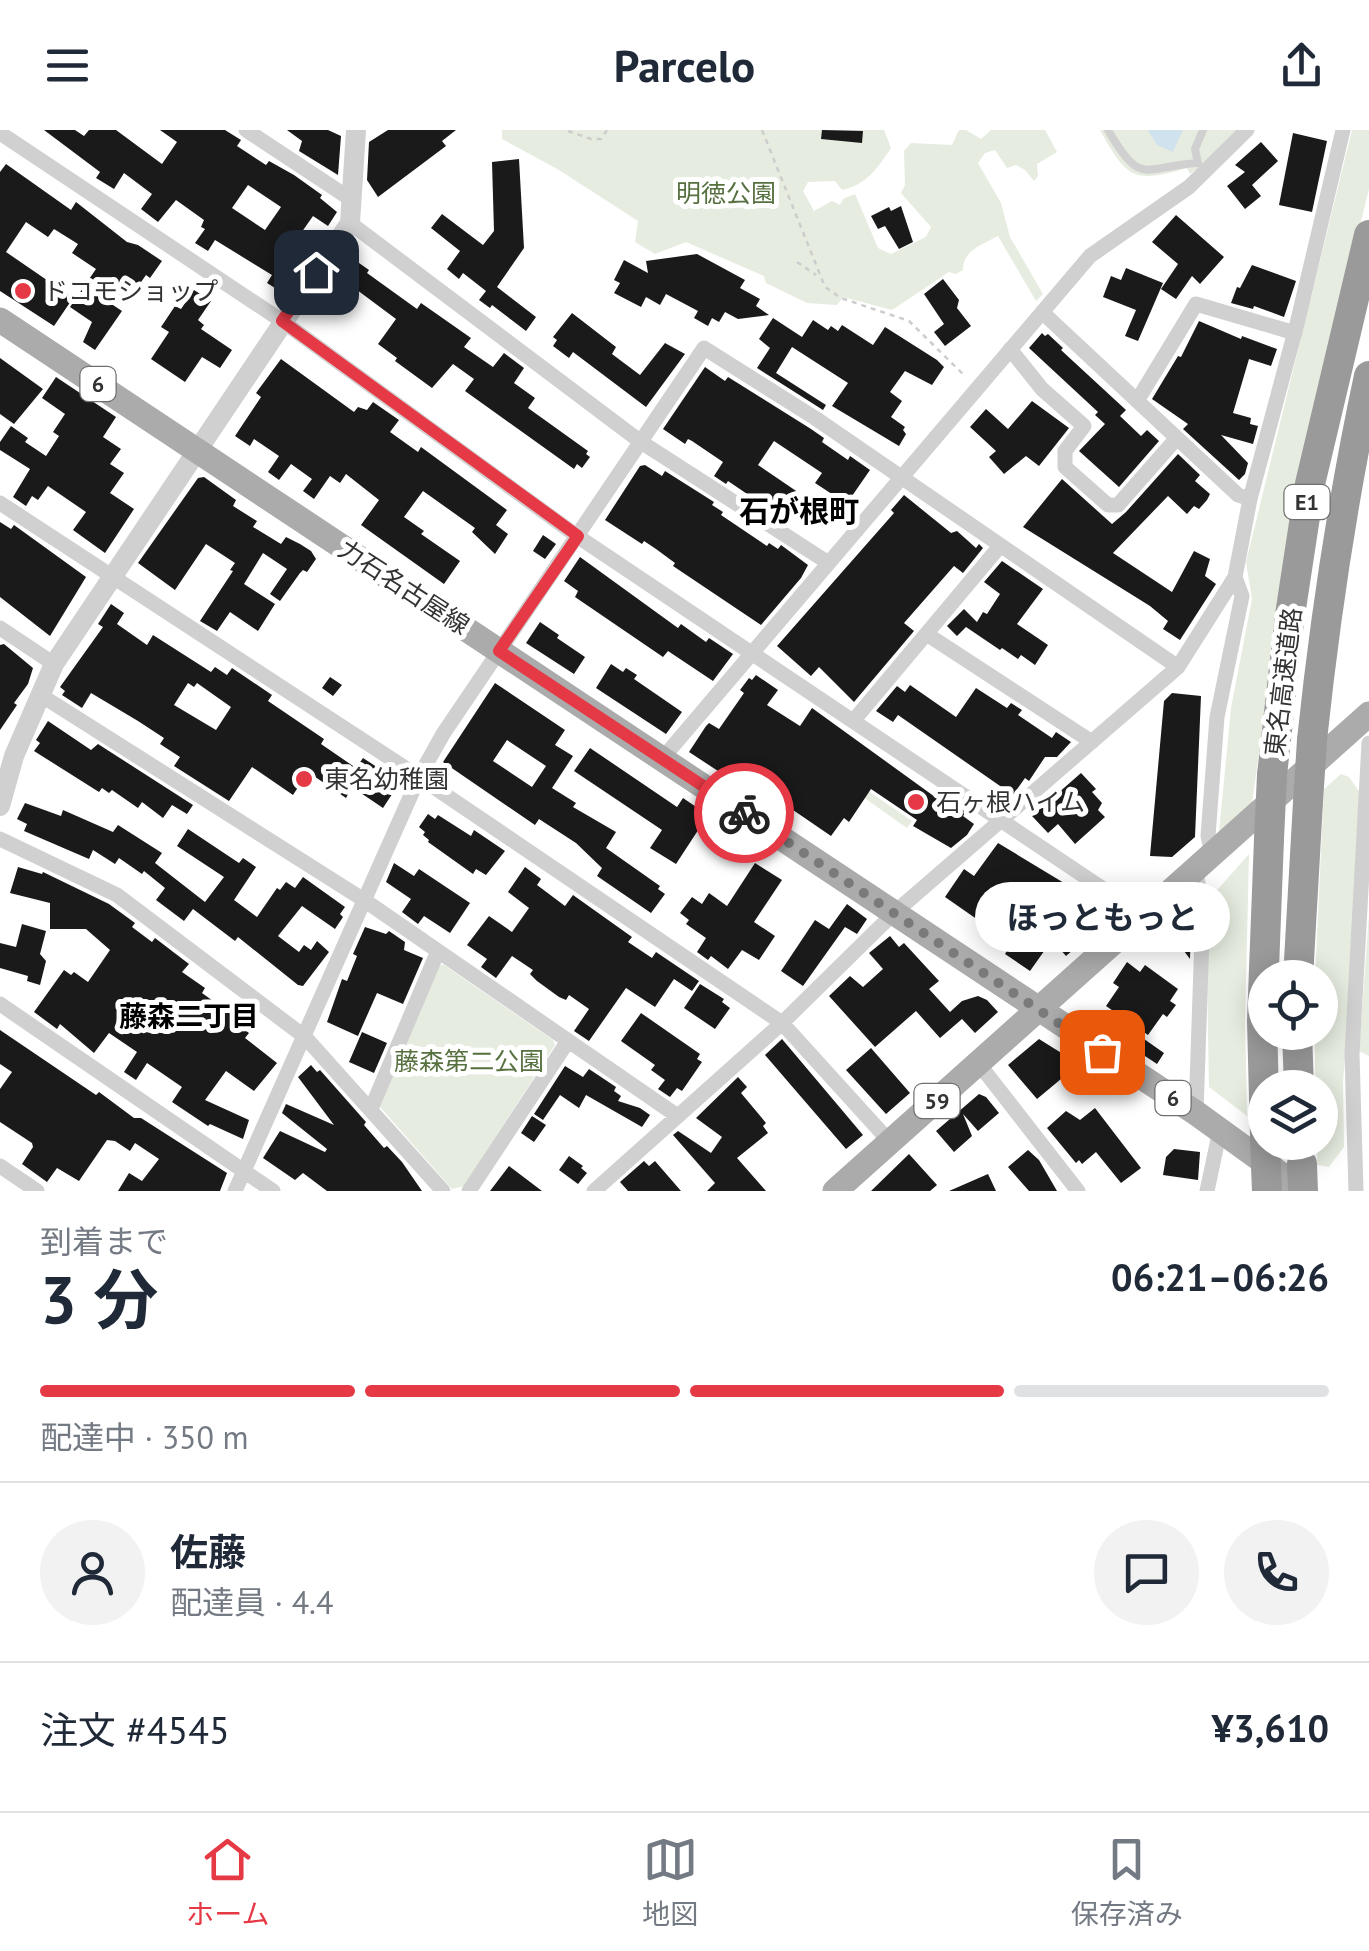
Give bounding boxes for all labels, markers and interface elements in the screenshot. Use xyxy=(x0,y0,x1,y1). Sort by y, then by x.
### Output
text: Parcelo xyxy=(614,36,755,94)
icon: menu xyxy=(40,38,95,93)
icon: share xyxy=(1274,38,1329,93)
park label: 明徳公園 xyxy=(676,177,776,209)
pin xyxy=(274,230,359,315)
icon: home xyxy=(289,245,344,300)
place label: ドコモショップ xyxy=(43,275,218,307)
marker: ドコモショップ xyxy=(12,280,34,302)
road number: 6 xyxy=(80,367,116,401)
road number: E1 xyxy=(1284,485,1330,519)
district label: 石が根町 xyxy=(739,491,859,530)
street label: 力石名古屋線 xyxy=(332,533,476,641)
street label: 東名高速道路 xyxy=(1258,606,1308,758)
place label: 東名幼稚園 xyxy=(324,763,449,795)
courier xyxy=(694,763,794,863)
marker: 東名幼稚園 xyxy=(293,768,315,790)
icon: bike xyxy=(717,786,772,841)
place label: 石ヶ根ハイム xyxy=(936,786,1085,818)
marker: 石ヶ根ハイム xyxy=(905,791,927,813)
callout: ほっともっと xyxy=(974,882,1230,952)
text: ほっともっと xyxy=(1006,896,1199,938)
map controls xyxy=(1248,960,1338,1160)
button: locate xyxy=(1248,960,1338,1050)
district label: 藤森二丁目 xyxy=(119,997,259,1034)
pin xyxy=(1060,1010,1145,1095)
icon: bag xyxy=(1075,1025,1130,1080)
park label: 藤森第二公園 xyxy=(394,1045,544,1077)
button: layers xyxy=(1248,1070,1338,1160)
road number: 6 xyxy=(1156,1081,1190,1115)
road number: 59 xyxy=(914,1084,960,1118)
text: 到着まで xyxy=(40,1220,168,1262)
text: 06:21–06:26 xyxy=(1111,1252,1329,1301)
text: 3 分 xyxy=(40,1257,158,1341)
text: 配達中 · 350 m xyxy=(40,1416,248,1458)
button: person xyxy=(40,1520,145,1625)
button: chat xyxy=(1094,1520,1199,1625)
button: phone xyxy=(1224,1520,1329,1625)
text: 佐藤 xyxy=(170,1527,246,1576)
text: 配達員 · 4.4 xyxy=(170,1581,333,1623)
text: ¥3,610 xyxy=(1212,1703,1329,1752)
text: 注文 #4545 xyxy=(40,1705,230,1754)
tab: ホーム xyxy=(186,1832,269,1932)
tab: 地図 xyxy=(642,1832,698,1932)
tab: 保存済み xyxy=(1071,1832,1183,1932)

